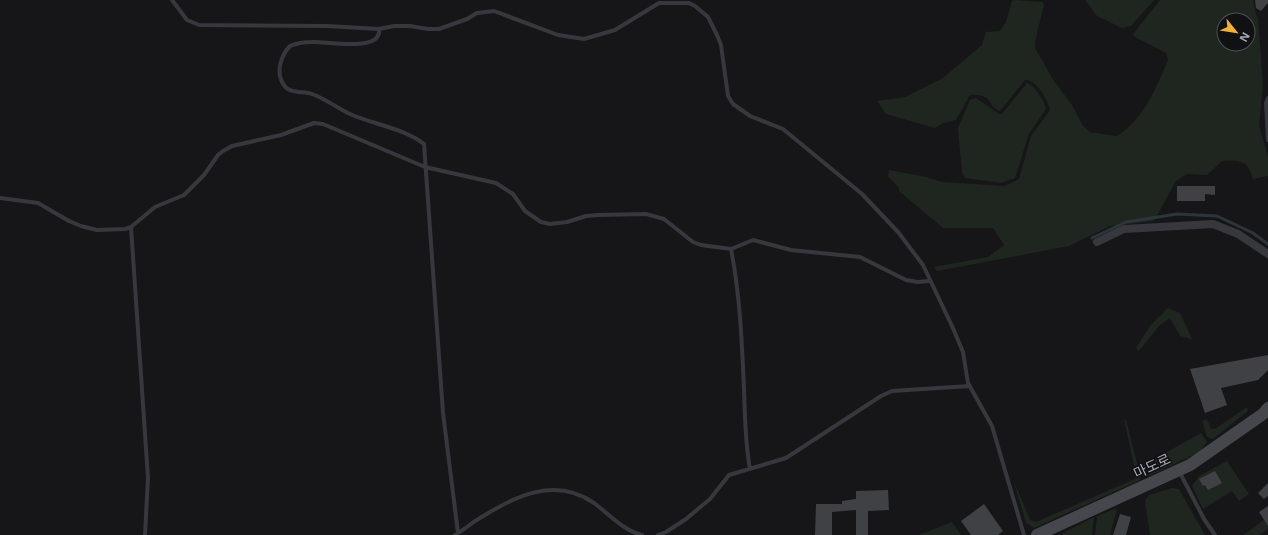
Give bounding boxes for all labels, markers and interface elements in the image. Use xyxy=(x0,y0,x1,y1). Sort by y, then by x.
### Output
north arrow xyxy=(1216,12,1256,52)
text: N xyxy=(1236,30,1254,45)
street label: 마도로 xyxy=(1130,449,1173,482)

